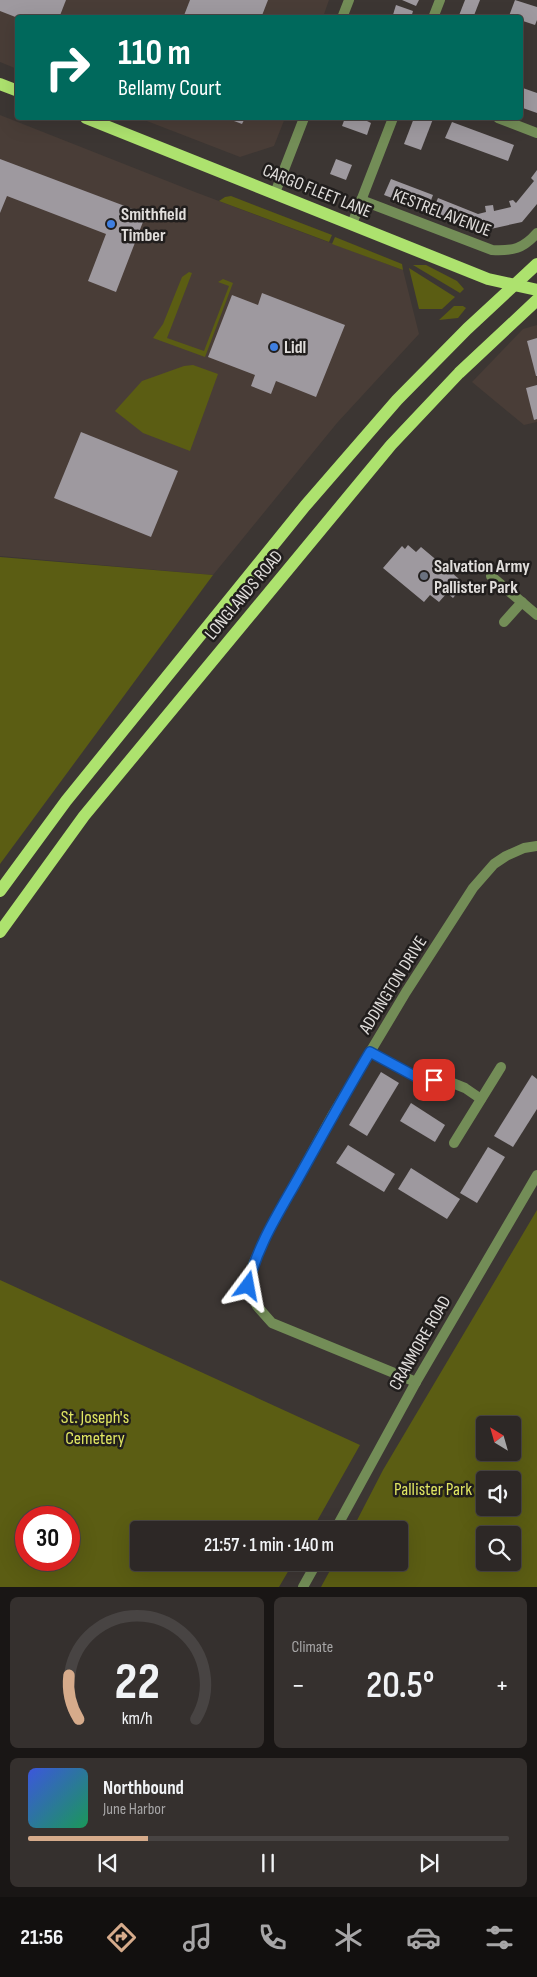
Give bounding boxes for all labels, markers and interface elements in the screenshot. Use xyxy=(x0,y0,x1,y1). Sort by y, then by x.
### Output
text: 110 m xyxy=(118,32,191,75)
icon: right xyxy=(35,35,100,100)
text: Bellamy Court xyxy=(118,75,221,102)
street label: CARGO FLEET LANE xyxy=(260,160,374,222)
street label: KESTREL AVENUE xyxy=(390,185,494,241)
place label: Smithfield Timber xyxy=(121,204,186,246)
marker: Smithfield Timber xyxy=(105,218,117,230)
place label: Lidl xyxy=(284,337,306,358)
marker: Lidl xyxy=(268,341,280,353)
street label: LONGLANDS ROAD xyxy=(201,546,287,644)
place label: Salvation Army Pallister Park xyxy=(434,556,530,598)
marker: Salvation Army Pallister Park xyxy=(418,570,430,582)
street label: ADDINGTON DRIVE xyxy=(354,932,431,1039)
pin xyxy=(413,1059,455,1101)
icon: arrive xyxy=(420,1066,448,1094)
position arrow xyxy=(221,1259,273,1311)
street label: CRANMORE ROAD xyxy=(385,1292,455,1394)
park label: St. Joseph's Cemetery xyxy=(61,1407,129,1449)
north arrow xyxy=(476,1416,521,1461)
map controls xyxy=(476,1416,521,1571)
button: sound xyxy=(476,1471,521,1516)
park label: Pallister Park xyxy=(394,1479,472,1500)
speed limit sign: 30 xyxy=(15,1506,80,1571)
button: search xyxy=(476,1526,521,1571)
text: 21:57 · 1 min · 140 m xyxy=(204,1534,334,1557)
text: Climate xyxy=(292,1638,333,1657)
text: 22 xyxy=(114,1651,160,1714)
text: 20.5° xyxy=(366,1663,435,1708)
text: − xyxy=(292,1669,305,1702)
text: + xyxy=(495,1669,509,1702)
text: km/h xyxy=(121,1708,152,1729)
text: Northbound xyxy=(103,1777,184,1800)
text: June Harbor xyxy=(103,1800,166,1819)
icon: previous xyxy=(94,1849,122,1877)
icon: pause xyxy=(254,1849,282,1877)
icon: next xyxy=(415,1849,443,1877)
icon: directions xyxy=(104,1920,139,1955)
icon: music xyxy=(180,1920,215,1955)
icon: phone xyxy=(255,1920,290,1955)
icon: climate xyxy=(331,1920,366,1955)
icon: car xyxy=(406,1920,441,1955)
icon: filters xyxy=(482,1920,517,1955)
text: 21:56 xyxy=(20,1924,63,1951)

